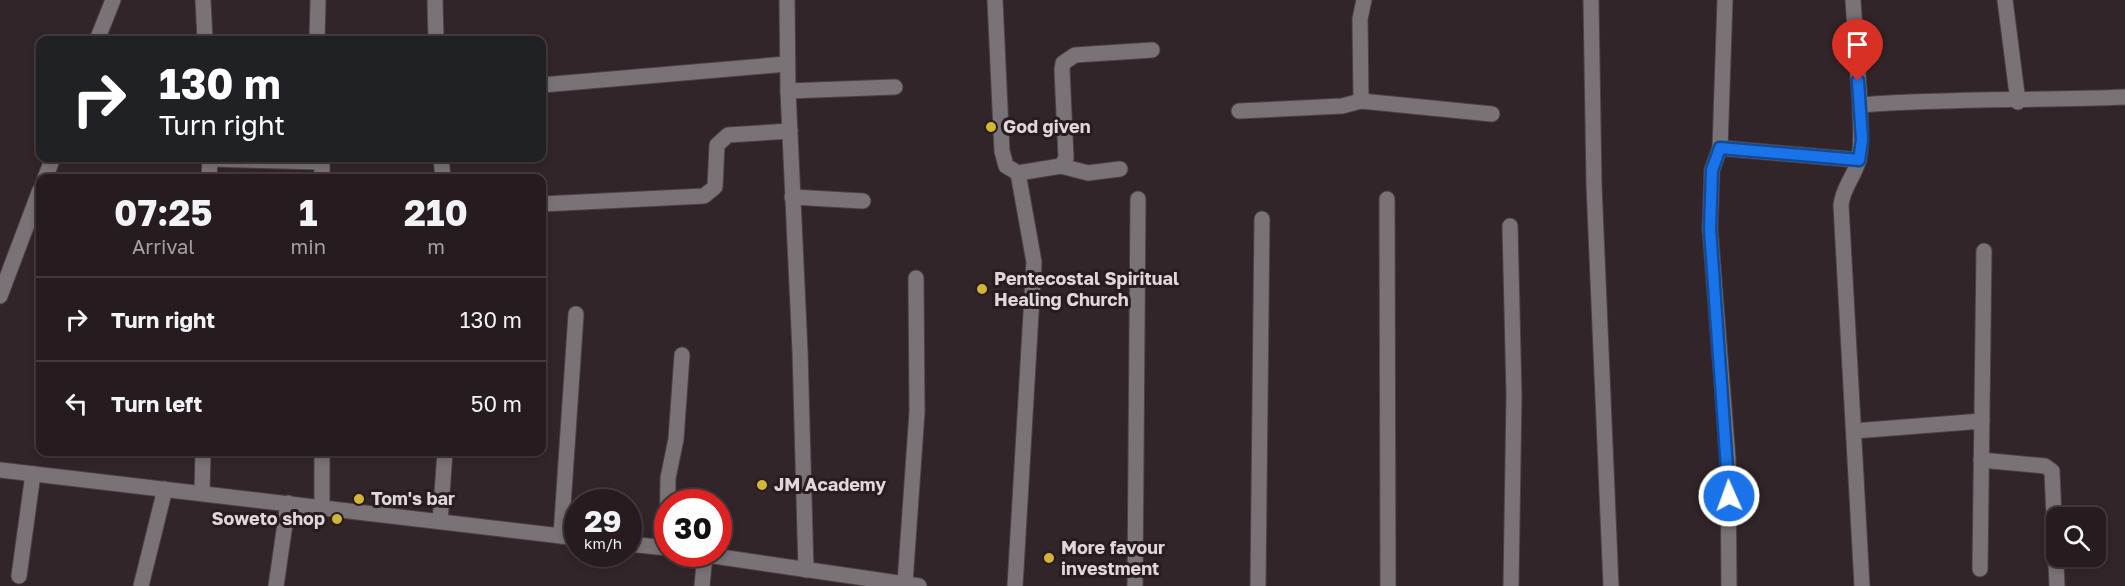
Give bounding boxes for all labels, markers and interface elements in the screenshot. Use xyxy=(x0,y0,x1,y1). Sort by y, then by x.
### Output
pin xyxy=(1832,19,1883,81)
icon: arrive xyxy=(1841,28,1874,61)
text: 130 m xyxy=(159,58,281,108)
icon: right xyxy=(60,60,138,138)
text: Turn right xyxy=(159,109,285,141)
place label: God given xyxy=(1003,115,1091,137)
marker: God given xyxy=(984,120,998,134)
text: 07:25 xyxy=(114,191,213,234)
text: 1 xyxy=(299,191,318,234)
text: 210 xyxy=(404,191,468,234)
text: Arrival xyxy=(132,234,195,258)
text: min xyxy=(291,234,326,258)
text: m xyxy=(427,234,445,258)
place label: Pentecostal Spiritual Healing Church xyxy=(994,267,1179,310)
marker: Pentecostal Spiritual Healing Church xyxy=(975,282,989,296)
icon: right xyxy=(60,303,93,336)
text: Turn right xyxy=(111,306,215,333)
text: 130 m xyxy=(460,306,522,333)
icon: left xyxy=(60,387,93,420)
text: Turn left xyxy=(111,390,202,417)
text: 50 m xyxy=(471,390,522,417)
position arrow xyxy=(1697,464,1761,528)
place label: JM Academy xyxy=(774,473,886,495)
marker: JM Academy xyxy=(755,478,769,492)
place label: Tom's bar xyxy=(371,487,455,509)
speed limit sign: 30 xyxy=(654,489,732,567)
marker: Tom's bar xyxy=(352,492,366,506)
text: 29 xyxy=(584,503,622,539)
place label: Soweto shop xyxy=(212,507,325,529)
map controls xyxy=(2046,507,2106,567)
button: search xyxy=(2046,507,2106,567)
marker: Soweto shop xyxy=(330,512,344,526)
text: km/h xyxy=(584,534,622,552)
place label: More favour investment xyxy=(1061,536,1165,579)
marker: More favour investment xyxy=(1042,551,1056,565)

